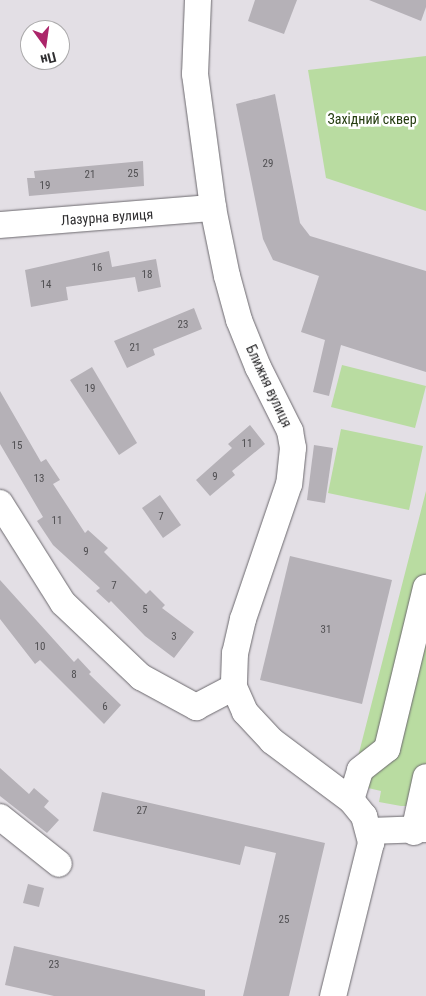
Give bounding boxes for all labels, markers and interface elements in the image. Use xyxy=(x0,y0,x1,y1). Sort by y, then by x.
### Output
north arrow xyxy=(20,20,70,70)
text: Пн xyxy=(39,49,58,68)
park label: Західний сквер xyxy=(327,111,417,127)
house number: 29 xyxy=(263,157,273,171)
house number: 25 xyxy=(128,167,138,181)
house number: 21 xyxy=(85,168,95,182)
house number: 19 xyxy=(40,179,50,193)
street label: Лазурна вулиця xyxy=(60,205,154,229)
house number: 16 xyxy=(92,261,102,275)
house number: 18 xyxy=(142,268,152,282)
house number: 14 xyxy=(41,278,51,292)
house number: 23 xyxy=(178,318,188,332)
house number: 21 xyxy=(130,341,140,355)
street label: Ближня вулиця xyxy=(243,342,295,430)
house number: 19 xyxy=(85,382,95,396)
house number: 11 xyxy=(242,437,252,451)
house number: 15 xyxy=(12,439,22,453)
house number: 9 xyxy=(212,470,218,484)
house number: 13 xyxy=(34,472,44,486)
house number: 7 xyxy=(158,510,164,524)
house number: 11 xyxy=(52,514,62,528)
house number: 9 xyxy=(83,545,89,559)
house number: 7 xyxy=(111,579,117,593)
house number: 5 xyxy=(142,603,148,617)
house number: 31 xyxy=(321,623,331,637)
house number: 3 xyxy=(171,630,177,644)
house number: 10 xyxy=(35,640,45,654)
house number: 8 xyxy=(71,668,77,682)
house number: 6 xyxy=(102,700,108,714)
house number: 27 xyxy=(137,804,147,818)
house number: 25 xyxy=(279,913,289,927)
house number: 23 xyxy=(49,958,59,972)

